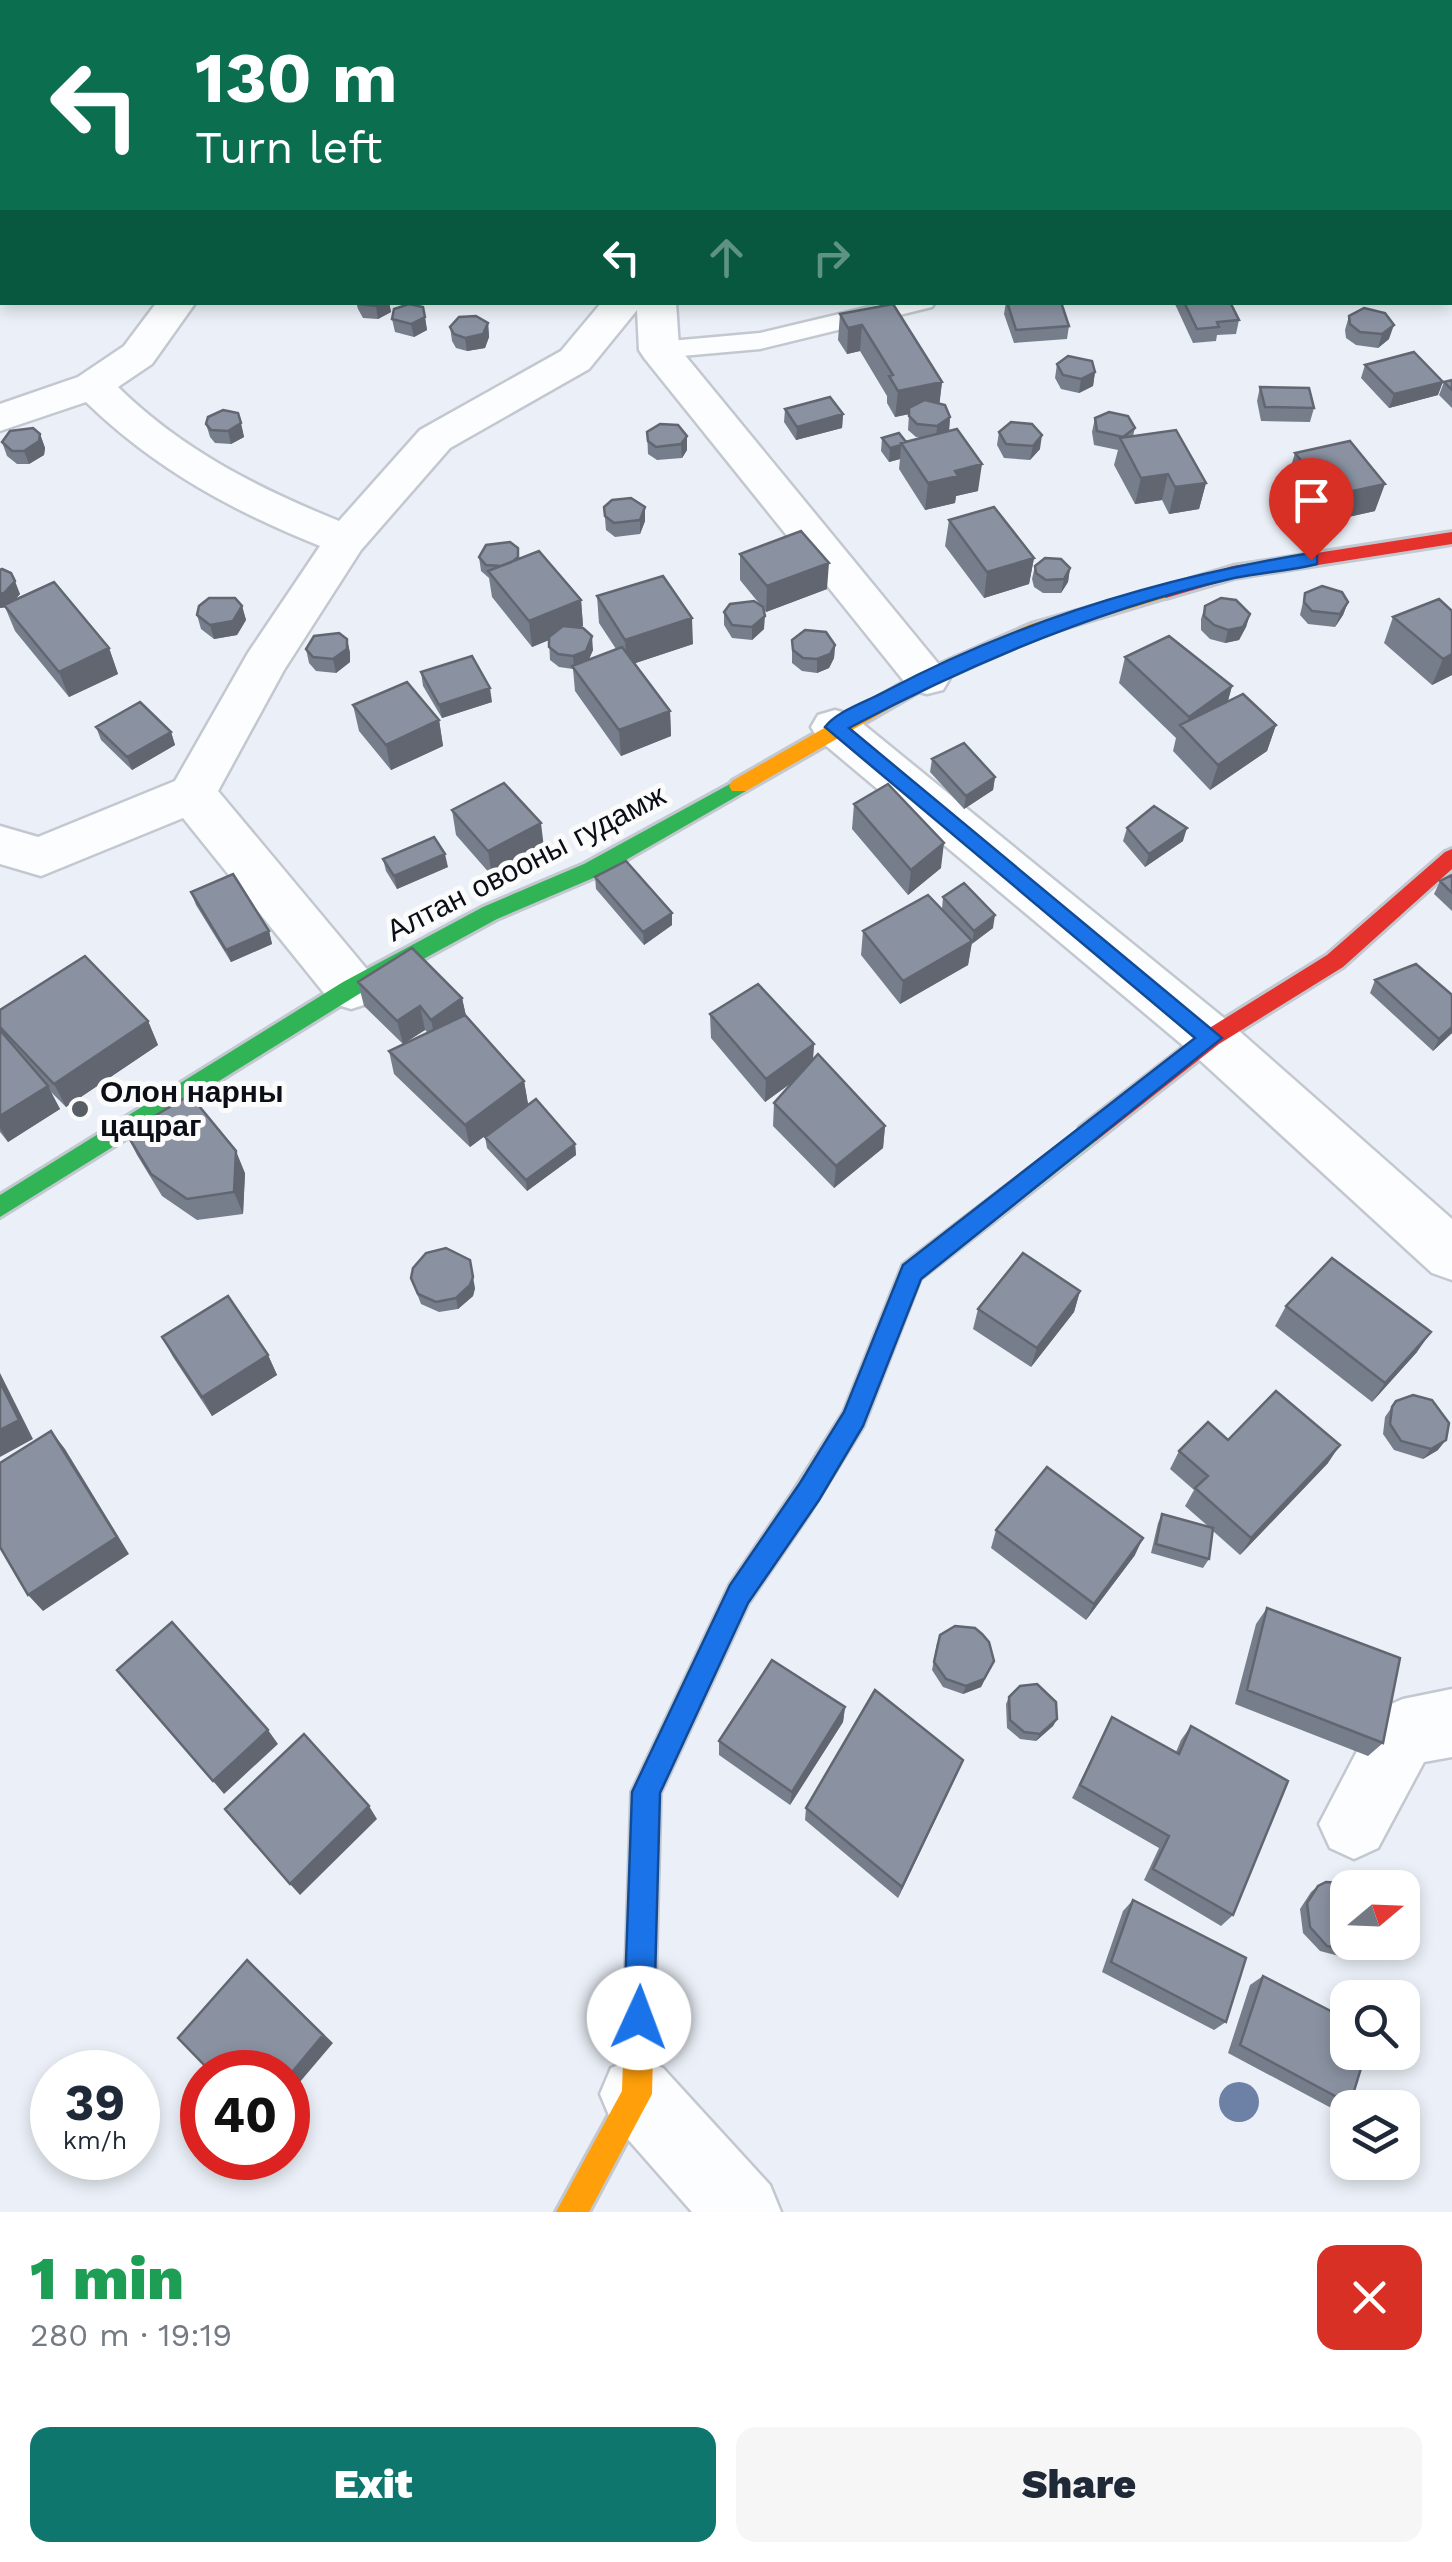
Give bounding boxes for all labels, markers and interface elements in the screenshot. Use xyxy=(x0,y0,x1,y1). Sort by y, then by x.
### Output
text: 130 m xyxy=(195,37,398,119)
icon: left xyxy=(30,40,160,170)
text: Turn left xyxy=(195,121,382,174)
icon: left xyxy=(594,230,649,285)
icon: ahead xyxy=(699,230,754,285)
icon: right xyxy=(804,230,859,285)
pin xyxy=(1269,458,1354,561)
icon: arrive xyxy=(1284,473,1339,528)
street label: Алтан овооны гудамж xyxy=(381,777,671,948)
place label: Олон нарны цацраг xyxy=(100,1074,284,1143)
marker: Олон нарны цацраг xyxy=(69,1098,91,1120)
north arrow xyxy=(1330,1870,1420,1960)
map controls xyxy=(1330,1870,1420,2180)
position arrow xyxy=(587,1966,691,2070)
button: search xyxy=(1330,1980,1420,2070)
speed limit sign: 40 xyxy=(180,2050,310,2180)
text: 39 xyxy=(65,2073,125,2132)
button: layers xyxy=(1330,2090,1420,2180)
text: km/h xyxy=(63,2126,127,2155)
text: 1 min xyxy=(30,2243,184,2314)
button: close xyxy=(1317,2245,1422,2350)
text: 280 m · 19:19 xyxy=(30,2316,232,2354)
button: Exit xyxy=(30,2427,716,2542)
button: Share xyxy=(736,2427,1422,2542)

